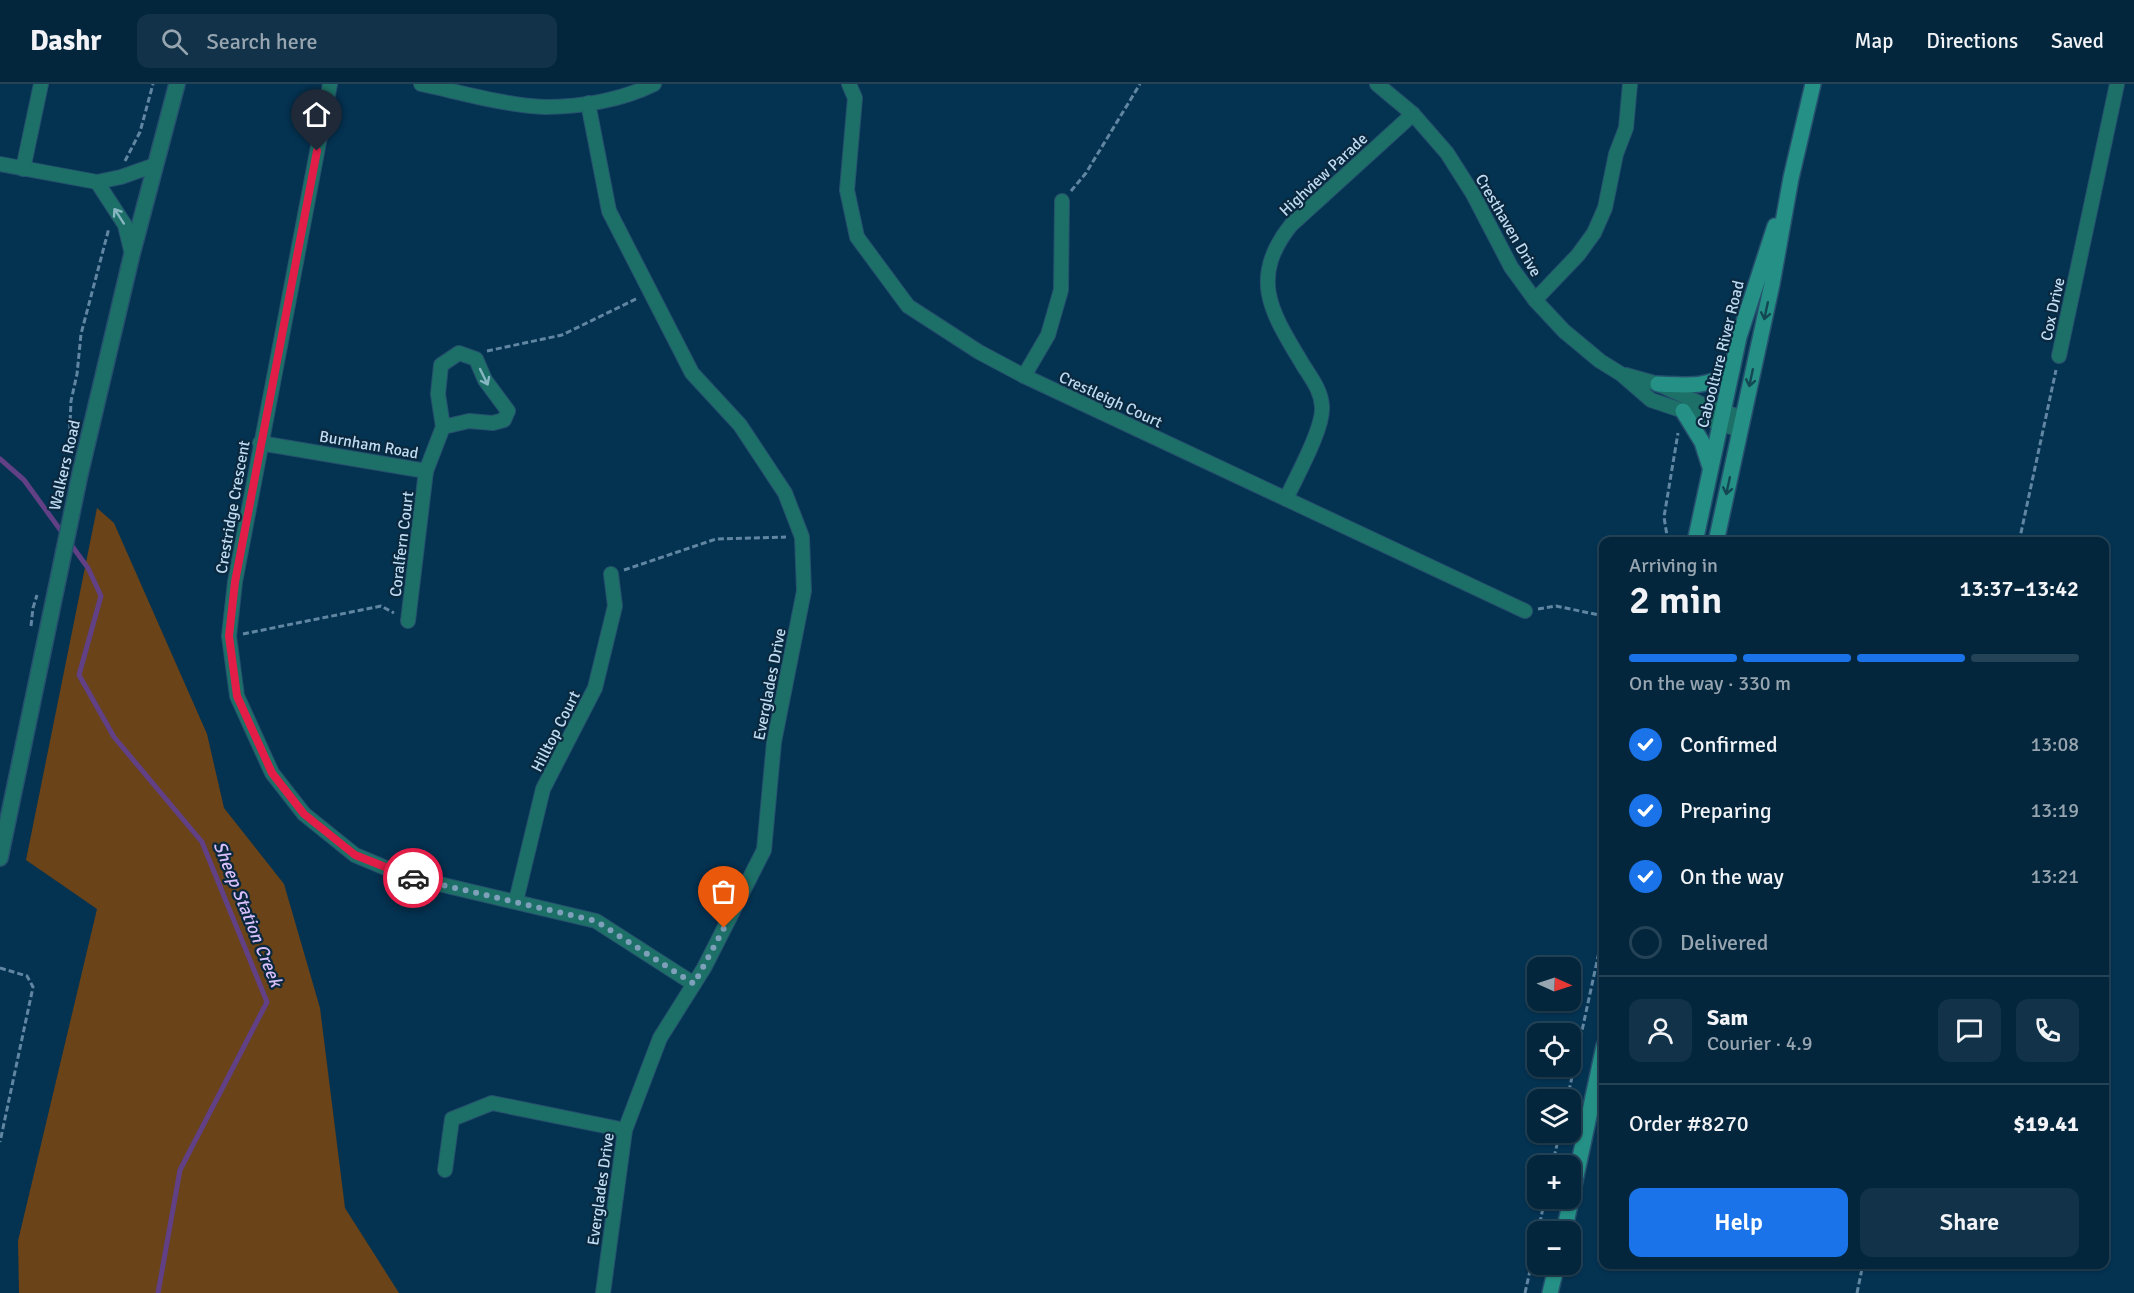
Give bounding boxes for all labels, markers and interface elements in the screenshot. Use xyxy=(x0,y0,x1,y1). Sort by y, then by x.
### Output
search box xyxy=(137,14,557,68)
text: Dashr xyxy=(30,24,101,58)
icon: search xyxy=(158,25,191,58)
text: Search here xyxy=(206,28,317,55)
text: Map xyxy=(1855,28,1893,54)
text: Directions xyxy=(1926,28,2018,54)
text: Saved xyxy=(2051,28,2104,54)
pin xyxy=(291,89,342,151)
icon: home xyxy=(300,98,333,131)
street label: Highview Parade xyxy=(1275,129,1372,221)
street label: Cresthaven Drive xyxy=(1471,170,1546,281)
one-way arrow xyxy=(112,208,124,225)
street label: Cox Drive xyxy=(2037,276,2069,343)
street label: Caboolture River Road xyxy=(1693,278,1749,430)
one-way arrow xyxy=(1760,300,1771,320)
one-way arrow xyxy=(479,367,490,385)
street label: Crestleigh Court xyxy=(1056,367,1166,433)
one-way arrow xyxy=(1745,368,1757,387)
street label: Walkers Road xyxy=(45,418,85,512)
street label: Burnham Road xyxy=(318,426,420,464)
street label: Crestridge Crescent xyxy=(211,439,255,575)
one-way arrow xyxy=(1722,475,1733,495)
street label: Coralfern Court xyxy=(386,490,418,598)
text: Arriving in xyxy=(1629,553,1718,578)
text: 13:37–13:42 xyxy=(1960,575,2079,602)
text: 2 min xyxy=(1629,576,1722,624)
street label: Everglades Drive xyxy=(749,627,791,742)
text: On the way · 330 m xyxy=(1629,671,1791,696)
street label: Hilltop Court xyxy=(527,687,585,775)
icon: check xyxy=(1629,728,1662,761)
text: Confirmed xyxy=(1680,731,1778,758)
text: 13:08 xyxy=(2030,732,2079,757)
icon: check xyxy=(1629,794,1662,827)
text: Preparing xyxy=(1680,797,1772,824)
text: 13:19 xyxy=(2030,798,2079,823)
water label: Sheep Station Creek xyxy=(209,838,288,992)
courier xyxy=(383,848,443,908)
icon: check xyxy=(1629,860,1662,893)
icon: car xyxy=(397,862,430,895)
text: On the way xyxy=(1680,863,1784,890)
text: 13:21 xyxy=(2030,864,2079,889)
pin xyxy=(698,866,749,928)
icon: bag xyxy=(707,875,740,908)
text: Delivered xyxy=(1680,929,1768,956)
north arrow xyxy=(1527,957,1581,1011)
map controls xyxy=(1527,957,1581,1275)
button: person xyxy=(1629,999,1692,1062)
button: chat xyxy=(1938,999,2001,1062)
button: phone xyxy=(2016,999,2079,1062)
text: Sam xyxy=(1707,1004,1748,1031)
button: locate xyxy=(1527,1023,1581,1077)
text: Courier · 4.9 xyxy=(1707,1031,1813,1056)
button: layers xyxy=(1527,1089,1581,1143)
text: Order #8270 xyxy=(1629,1110,1749,1137)
text: $19.41 xyxy=(2013,1110,2079,1137)
street label: Everglades Drive xyxy=(583,1131,619,1247)
button: + xyxy=(1527,1155,1581,1209)
button: Help xyxy=(1629,1188,1848,1257)
button: Share xyxy=(1860,1188,2079,1257)
button: − xyxy=(1527,1221,1581,1275)

